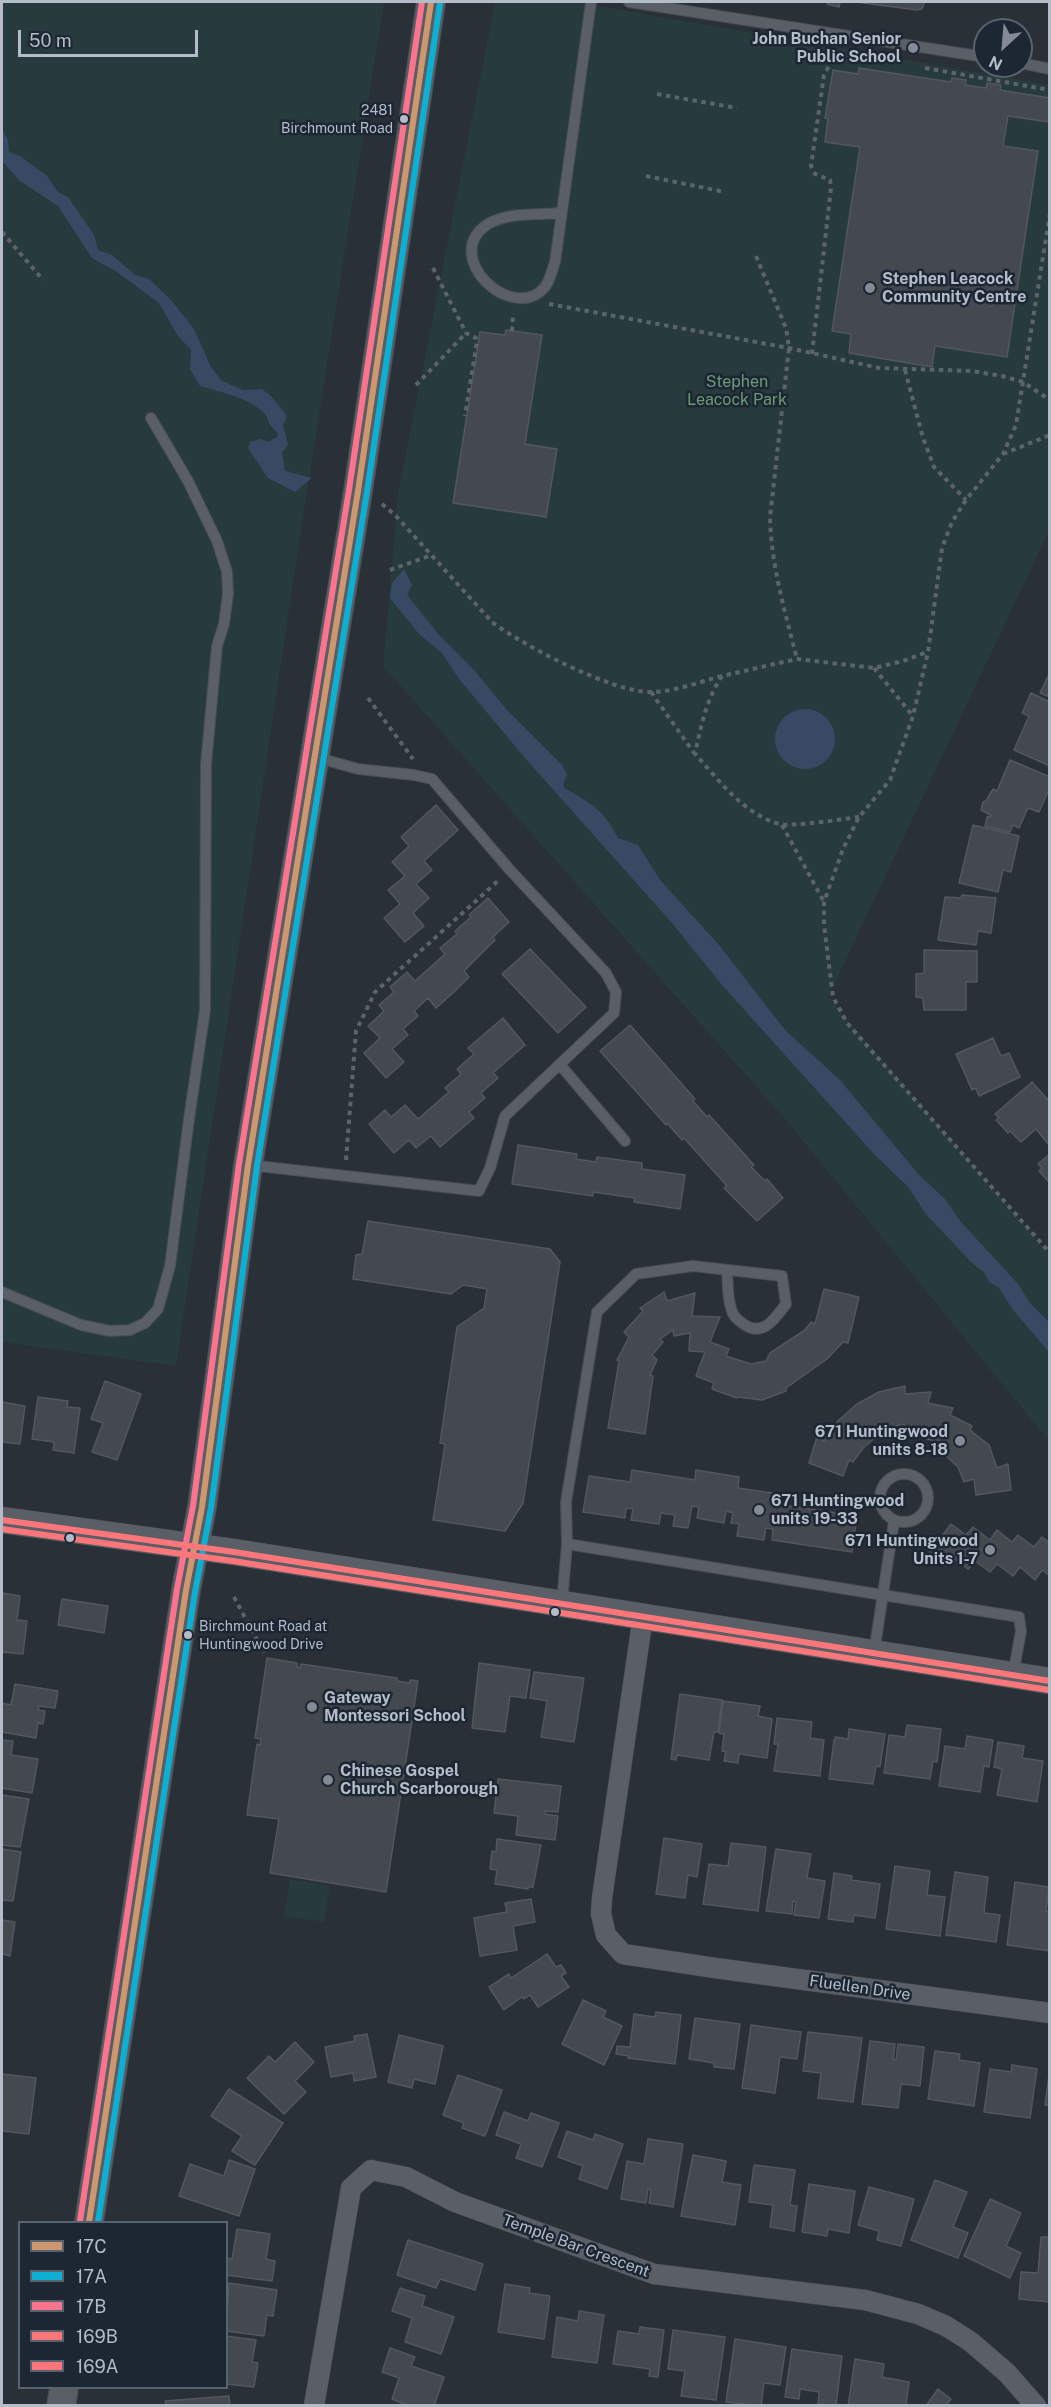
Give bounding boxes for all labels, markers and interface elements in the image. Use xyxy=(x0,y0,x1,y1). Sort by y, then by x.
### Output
scale bar xyxy=(21,18,201,56)
north arrow xyxy=(973,18,1033,78)
place label: John Buchan Senior Public School xyxy=(752,29,901,67)
text: 50 m xyxy=(29,30,72,51)
marker: John Buchan Senior Public School xyxy=(906,41,920,55)
text: N xyxy=(986,52,1006,74)
place label: 2481 Birchmount Road xyxy=(281,103,393,136)
marker: 2481 Birchmount Road xyxy=(398,113,410,125)
place label: Stephen Leacock Community Centre xyxy=(882,269,1026,307)
marker: Stephen Leacock Community Centre xyxy=(863,281,877,295)
park label: Stephen Leacock Park xyxy=(687,372,787,410)
place label: 671 Huntingwood units 8-18 xyxy=(815,1422,948,1460)
marker: 671 Huntingwood units 8-18 xyxy=(953,1434,967,1448)
place label: 671 Huntingwood units 19-33 xyxy=(771,1491,904,1529)
marker: 671 Huntingwood units 19-33 xyxy=(752,1503,766,1517)
place label: 671 Huntingwood Units 1-7 xyxy=(845,1531,978,1569)
unlabelled marker xyxy=(64,1532,76,1544)
marker: 671 Huntingwood Units 1-7 xyxy=(983,1543,997,1557)
unlabelled marker xyxy=(549,1606,561,1618)
place label: Birchmount Road at Huntingwood Drive xyxy=(199,1619,327,1652)
marker: Birchmount Road at Huntingwood Drive xyxy=(182,1629,194,1641)
place label: Gateway Montessori School xyxy=(324,1688,466,1726)
marker: Gateway Montessori School xyxy=(305,1700,319,1714)
place label: Chinese Gospel Church Scarborough xyxy=(340,1761,498,1799)
marker: Chinese Gospel Church Scarborough xyxy=(321,1773,335,1787)
street label: Fluellen Drive xyxy=(808,1971,912,2005)
street label: Temple Bar Crescent xyxy=(500,2210,652,2282)
legend xyxy=(18,2221,228,2389)
text: 17C xyxy=(76,2236,107,2257)
text: 17A xyxy=(76,2266,107,2287)
text: 17B xyxy=(76,2296,106,2317)
text: 169B xyxy=(76,2326,118,2347)
text: 169A xyxy=(76,2356,118,2377)

